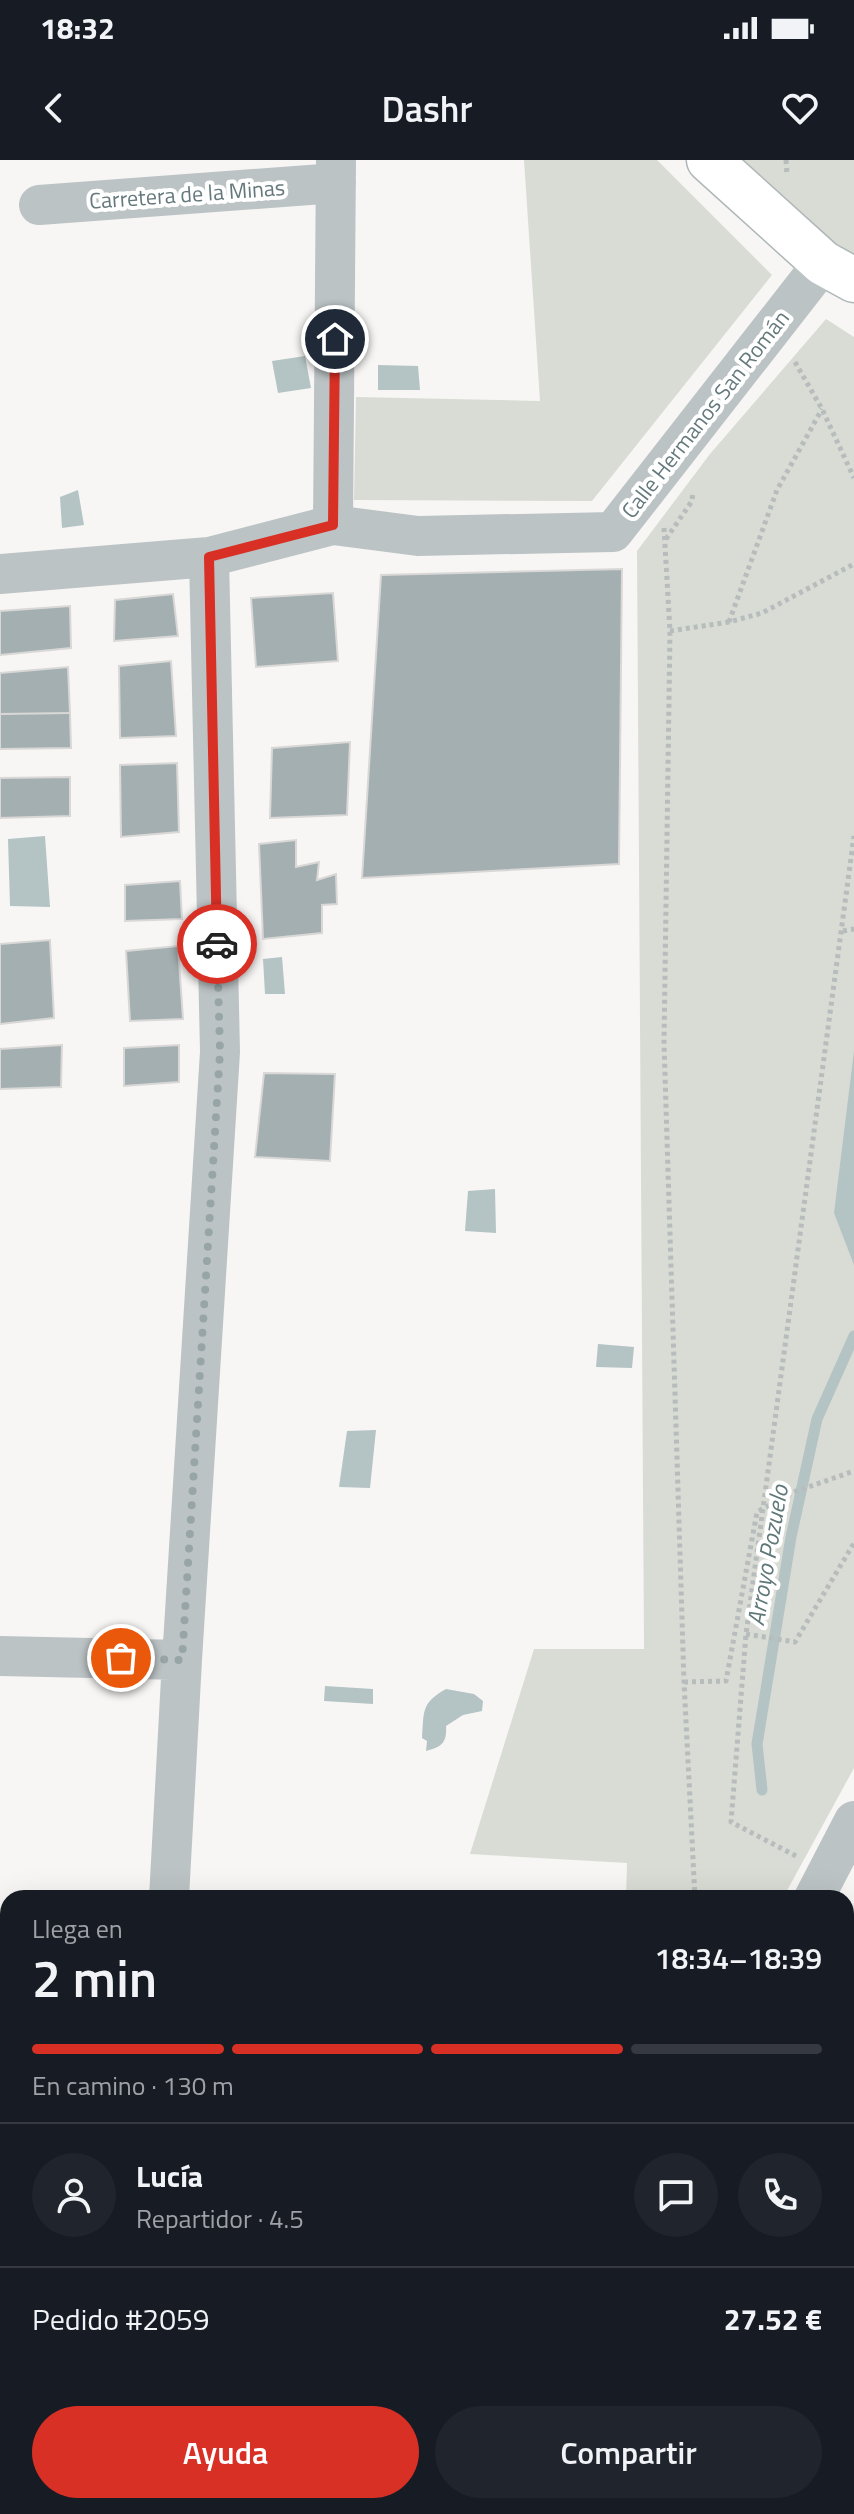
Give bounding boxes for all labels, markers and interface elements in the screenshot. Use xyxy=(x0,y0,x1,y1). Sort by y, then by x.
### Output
text: 18:32 xyxy=(40,5,115,51)
text: Dashr xyxy=(382,81,472,136)
icon: back xyxy=(32,86,76,130)
icon: heart xyxy=(778,86,822,130)
street label: Carretera de la Minas xyxy=(88,170,286,218)
street label: Calle Hermanos San Román xyxy=(613,303,797,525)
pin xyxy=(301,305,369,373)
icon: home xyxy=(313,317,357,361)
courier xyxy=(177,904,257,984)
icon: car xyxy=(195,922,239,966)
water label: Arroyo Pozuelo xyxy=(737,1481,797,1628)
pin xyxy=(87,1624,155,1692)
icon: bag xyxy=(99,1636,143,1680)
text: Llega en xyxy=(32,1909,123,1948)
text: 18:34–18:39 xyxy=(655,1935,822,1981)
text: 2 min xyxy=(32,1938,157,2017)
text: En camino · 130 m xyxy=(32,2066,234,2105)
button: person xyxy=(32,2153,116,2237)
text: Lucía xyxy=(136,2153,203,2199)
button: chat xyxy=(634,2153,718,2237)
button: phone xyxy=(738,2153,822,2237)
text: Repartidor · 4.5 xyxy=(136,2199,304,2238)
text: Pedido #2059 xyxy=(32,2296,210,2342)
text: 27.52 € xyxy=(724,2296,822,2342)
button: Ayuda xyxy=(32,2406,419,2498)
button: Compartir xyxy=(435,2406,822,2498)

